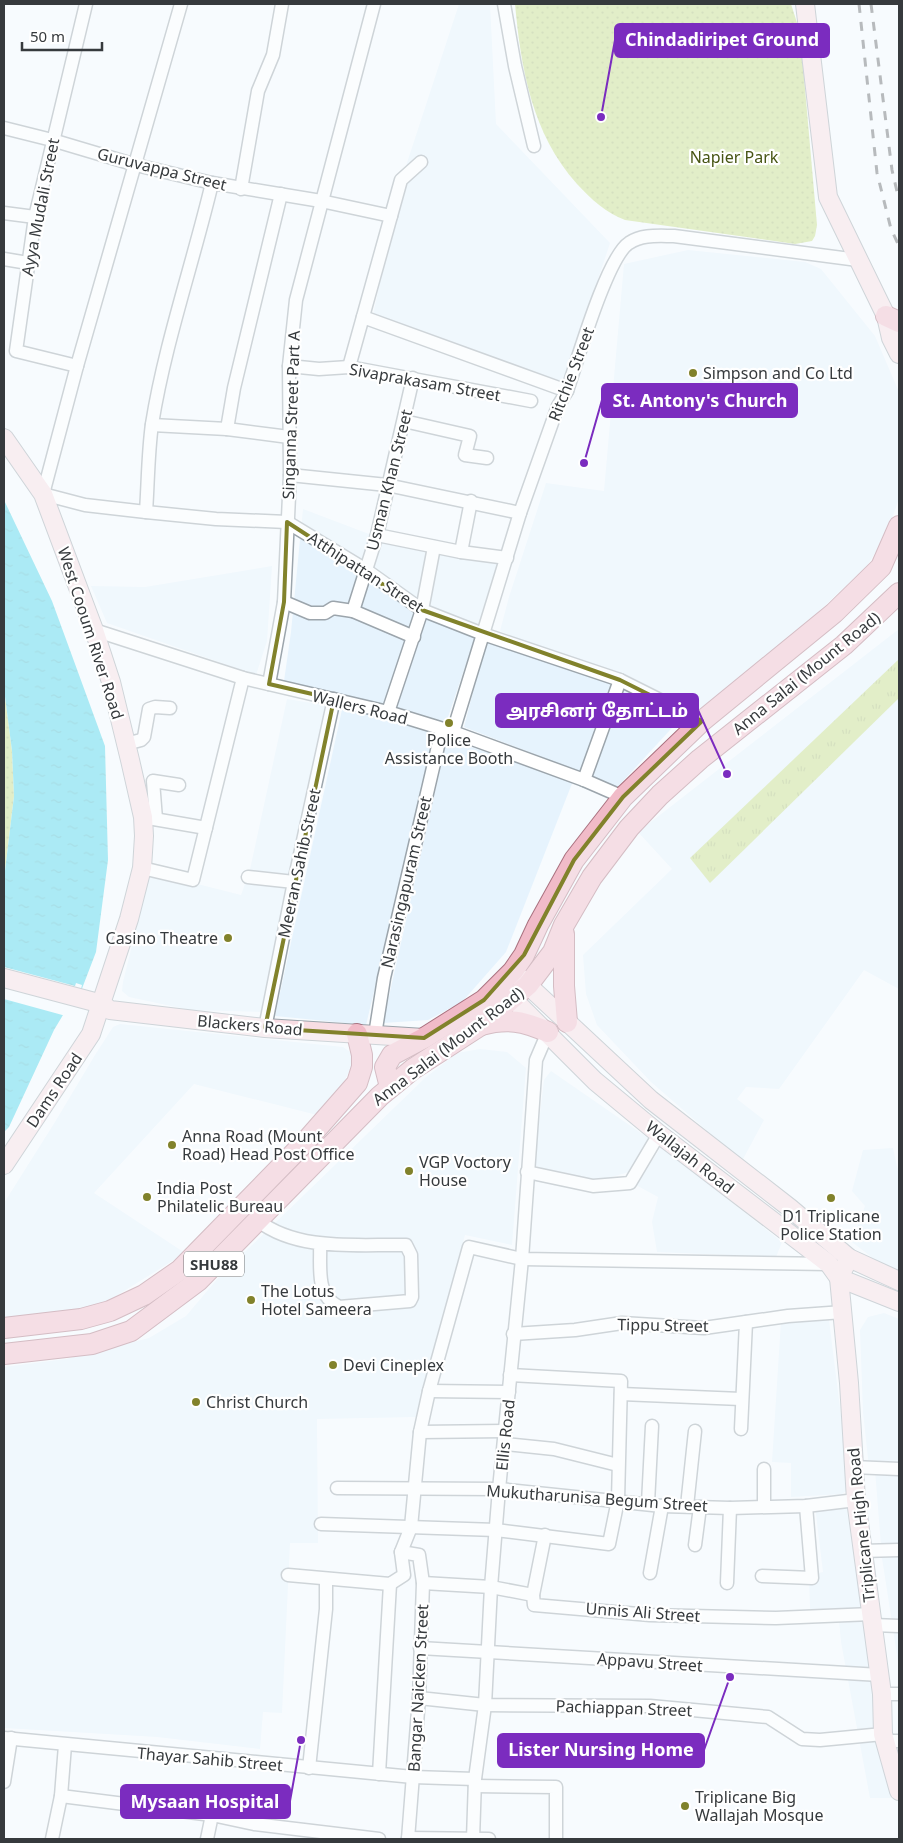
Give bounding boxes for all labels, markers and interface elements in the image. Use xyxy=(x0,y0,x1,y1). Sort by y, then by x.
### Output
scale bar xyxy=(22,20,102,52)
callout: Chindadiripet Ground xyxy=(615,24,829,57)
text: 50 m xyxy=(30,26,65,46)
text: Chindadiripet Ground xyxy=(625,27,819,51)
street label: Ayya Mudali Street xyxy=(16,136,64,278)
street label: Guruvappa Street xyxy=(95,142,229,196)
park label: Napier Park xyxy=(690,146,779,168)
street label: Ritchie Street xyxy=(543,323,599,424)
street label: Singanna Street Part A xyxy=(277,330,305,500)
street label: Sivaprakasam Street xyxy=(348,358,503,406)
place label: Simpson and Co Ltd xyxy=(703,362,853,384)
marker: Simpson and Co Ltd xyxy=(687,367,699,379)
callout: St. Antony's Church xyxy=(602,384,797,417)
text: St. Antony's Church xyxy=(613,388,787,412)
street label: Usman Khan Street xyxy=(361,407,417,553)
street label: Atthipattan Street xyxy=(304,526,428,618)
street label: West Cooum River Road xyxy=(53,544,129,722)
street label: Anna Salai (Mount Road) xyxy=(727,606,885,740)
street label: Wallers Road xyxy=(310,685,410,729)
callout: அரசினர் தோட்டம் xyxy=(496,694,698,727)
text: அரசினர் தோட்டம் xyxy=(506,698,688,723)
marker: Police Assistance Booth xyxy=(443,717,455,729)
place label: Police Assistance Booth xyxy=(385,729,513,769)
street label: Meeran Sahib Street xyxy=(272,786,326,940)
street label: Narasingapuram Street xyxy=(376,794,437,970)
place label: Casino Theatre xyxy=(106,927,218,949)
marker: Casino Theatre xyxy=(222,932,234,944)
street label: Anna Salai (Mount Road) xyxy=(368,982,528,1110)
street label: Blackers Road xyxy=(196,1009,304,1041)
street label: Dams Road xyxy=(21,1048,87,1132)
street label: Wallajah Road xyxy=(641,1116,739,1198)
place label: Anna Road (Mount Road) Head Post Office xyxy=(182,1125,355,1165)
marker: Anna Road (Mount Road) Head Post Office xyxy=(166,1139,178,1151)
place label: VGP Voctory House xyxy=(419,1151,512,1191)
marker: VGP Voctory House xyxy=(403,1165,415,1177)
place label: India Post Philatelic Bureau xyxy=(157,1177,283,1217)
marker: India Post Philatelic Bureau xyxy=(141,1191,153,1203)
marker: D1 Triplicane Police Station xyxy=(825,1192,837,1204)
place label: D1 Triplicane Police Station xyxy=(780,1205,882,1245)
road number: SHU88 xyxy=(184,1252,244,1276)
place label: The Lotus Hotel Sameera xyxy=(261,1280,372,1320)
marker: The Lotus Hotel Sameera xyxy=(245,1294,257,1306)
street label: Tippu Street xyxy=(617,1313,709,1337)
place label: Devi Cineplex xyxy=(343,1354,445,1376)
marker: Devi Cineplex xyxy=(327,1359,339,1371)
place label: Christ Church xyxy=(206,1391,308,1413)
marker: Christ Church xyxy=(190,1396,202,1408)
street label: Ellis Road xyxy=(490,1398,520,1472)
street label: Triplicane High Road xyxy=(842,1447,880,1603)
street label: Mukutharunisa Begum Street xyxy=(486,1479,709,1517)
street label: Unnis Ali Street xyxy=(585,1597,701,1627)
street label: Bangar Naicken Street xyxy=(403,1603,433,1773)
street label: Appavu Street xyxy=(596,1647,704,1677)
street label: Pachiappan Street xyxy=(555,1695,693,1721)
callout: Lister Nursing Home xyxy=(498,1734,704,1767)
text: Lister Nursing Home xyxy=(508,1737,694,1761)
street label: Thayar Sahib Street xyxy=(136,1742,284,1776)
callout: Mysaan Hospital xyxy=(121,1785,290,1818)
place label: Triplicane Big Wallajah Mosque xyxy=(695,1786,824,1826)
text: Mysaan Hospital xyxy=(130,1789,280,1813)
marker: Triplicane Big Wallajah Mosque xyxy=(679,1800,691,1812)

